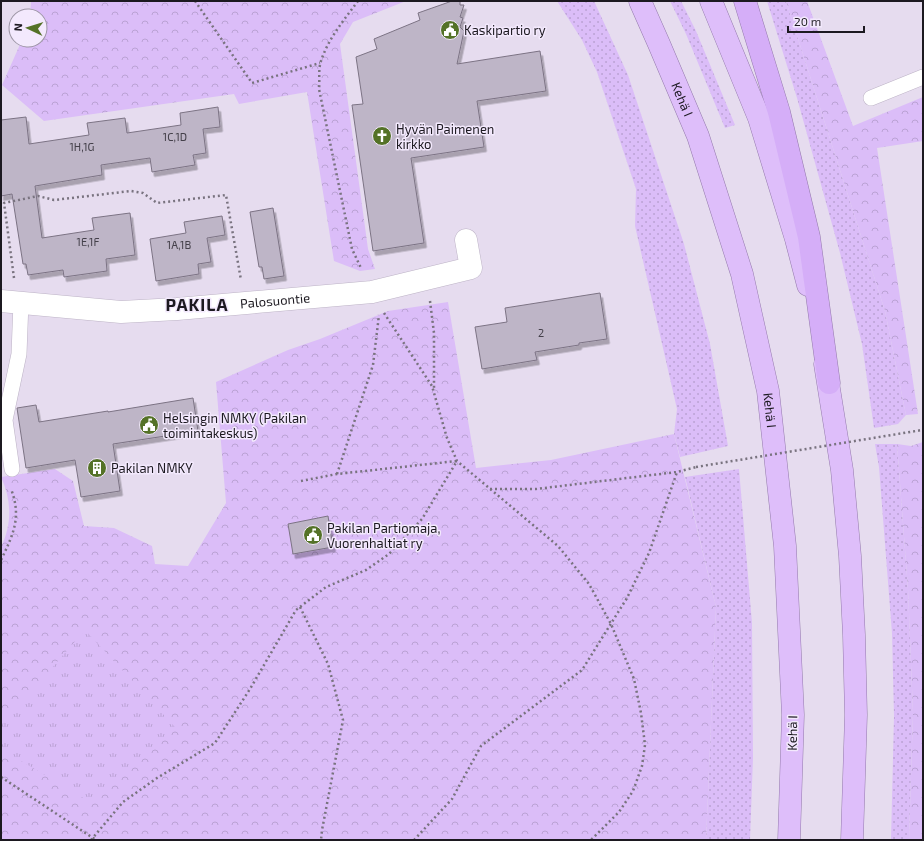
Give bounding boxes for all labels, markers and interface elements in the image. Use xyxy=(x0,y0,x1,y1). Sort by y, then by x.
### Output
north arrow xyxy=(8,8,48,48)
scale bar xyxy=(788,8,864,34)
text: 20 m xyxy=(794,14,821,28)
public building icon: Kaskipartio ry xyxy=(439,19,461,41)
place label: Kaskipartio ry xyxy=(464,22,546,38)
text: N xyxy=(11,23,24,32)
street label: Kehä I xyxy=(668,80,697,119)
place label: Hyvän Paimenen kirkko xyxy=(396,121,494,152)
church icon: Hyvän Paimenen kirkko xyxy=(371,125,393,147)
house number: 1C,1D xyxy=(163,130,187,143)
house number: 1H,1G xyxy=(69,140,95,153)
house number: 1E,1F xyxy=(77,235,100,248)
house number: 1A,1B xyxy=(167,238,191,251)
street label: Palosuontie xyxy=(239,289,311,311)
district label: PAKILA xyxy=(165,294,229,314)
house number: 2 xyxy=(538,326,544,339)
street label: Kehä I xyxy=(760,392,780,429)
place label: Helsingin NMKY (Pakilan toimintakeskus) xyxy=(163,410,307,441)
public building icon: Helsingin NMKY (Pakilan toimintakeskus) xyxy=(138,414,160,436)
building icon: Pakilan NMKY xyxy=(86,457,108,479)
place label: Pakilan NMKY xyxy=(111,460,193,476)
place label: Pakilan Partiomaja, Vuorenhaltiat ry xyxy=(327,520,440,551)
public building icon: Pakilan Partiomaja, Vuorenhaltiat ry xyxy=(302,524,324,546)
street label: Kehä I xyxy=(784,715,800,751)

